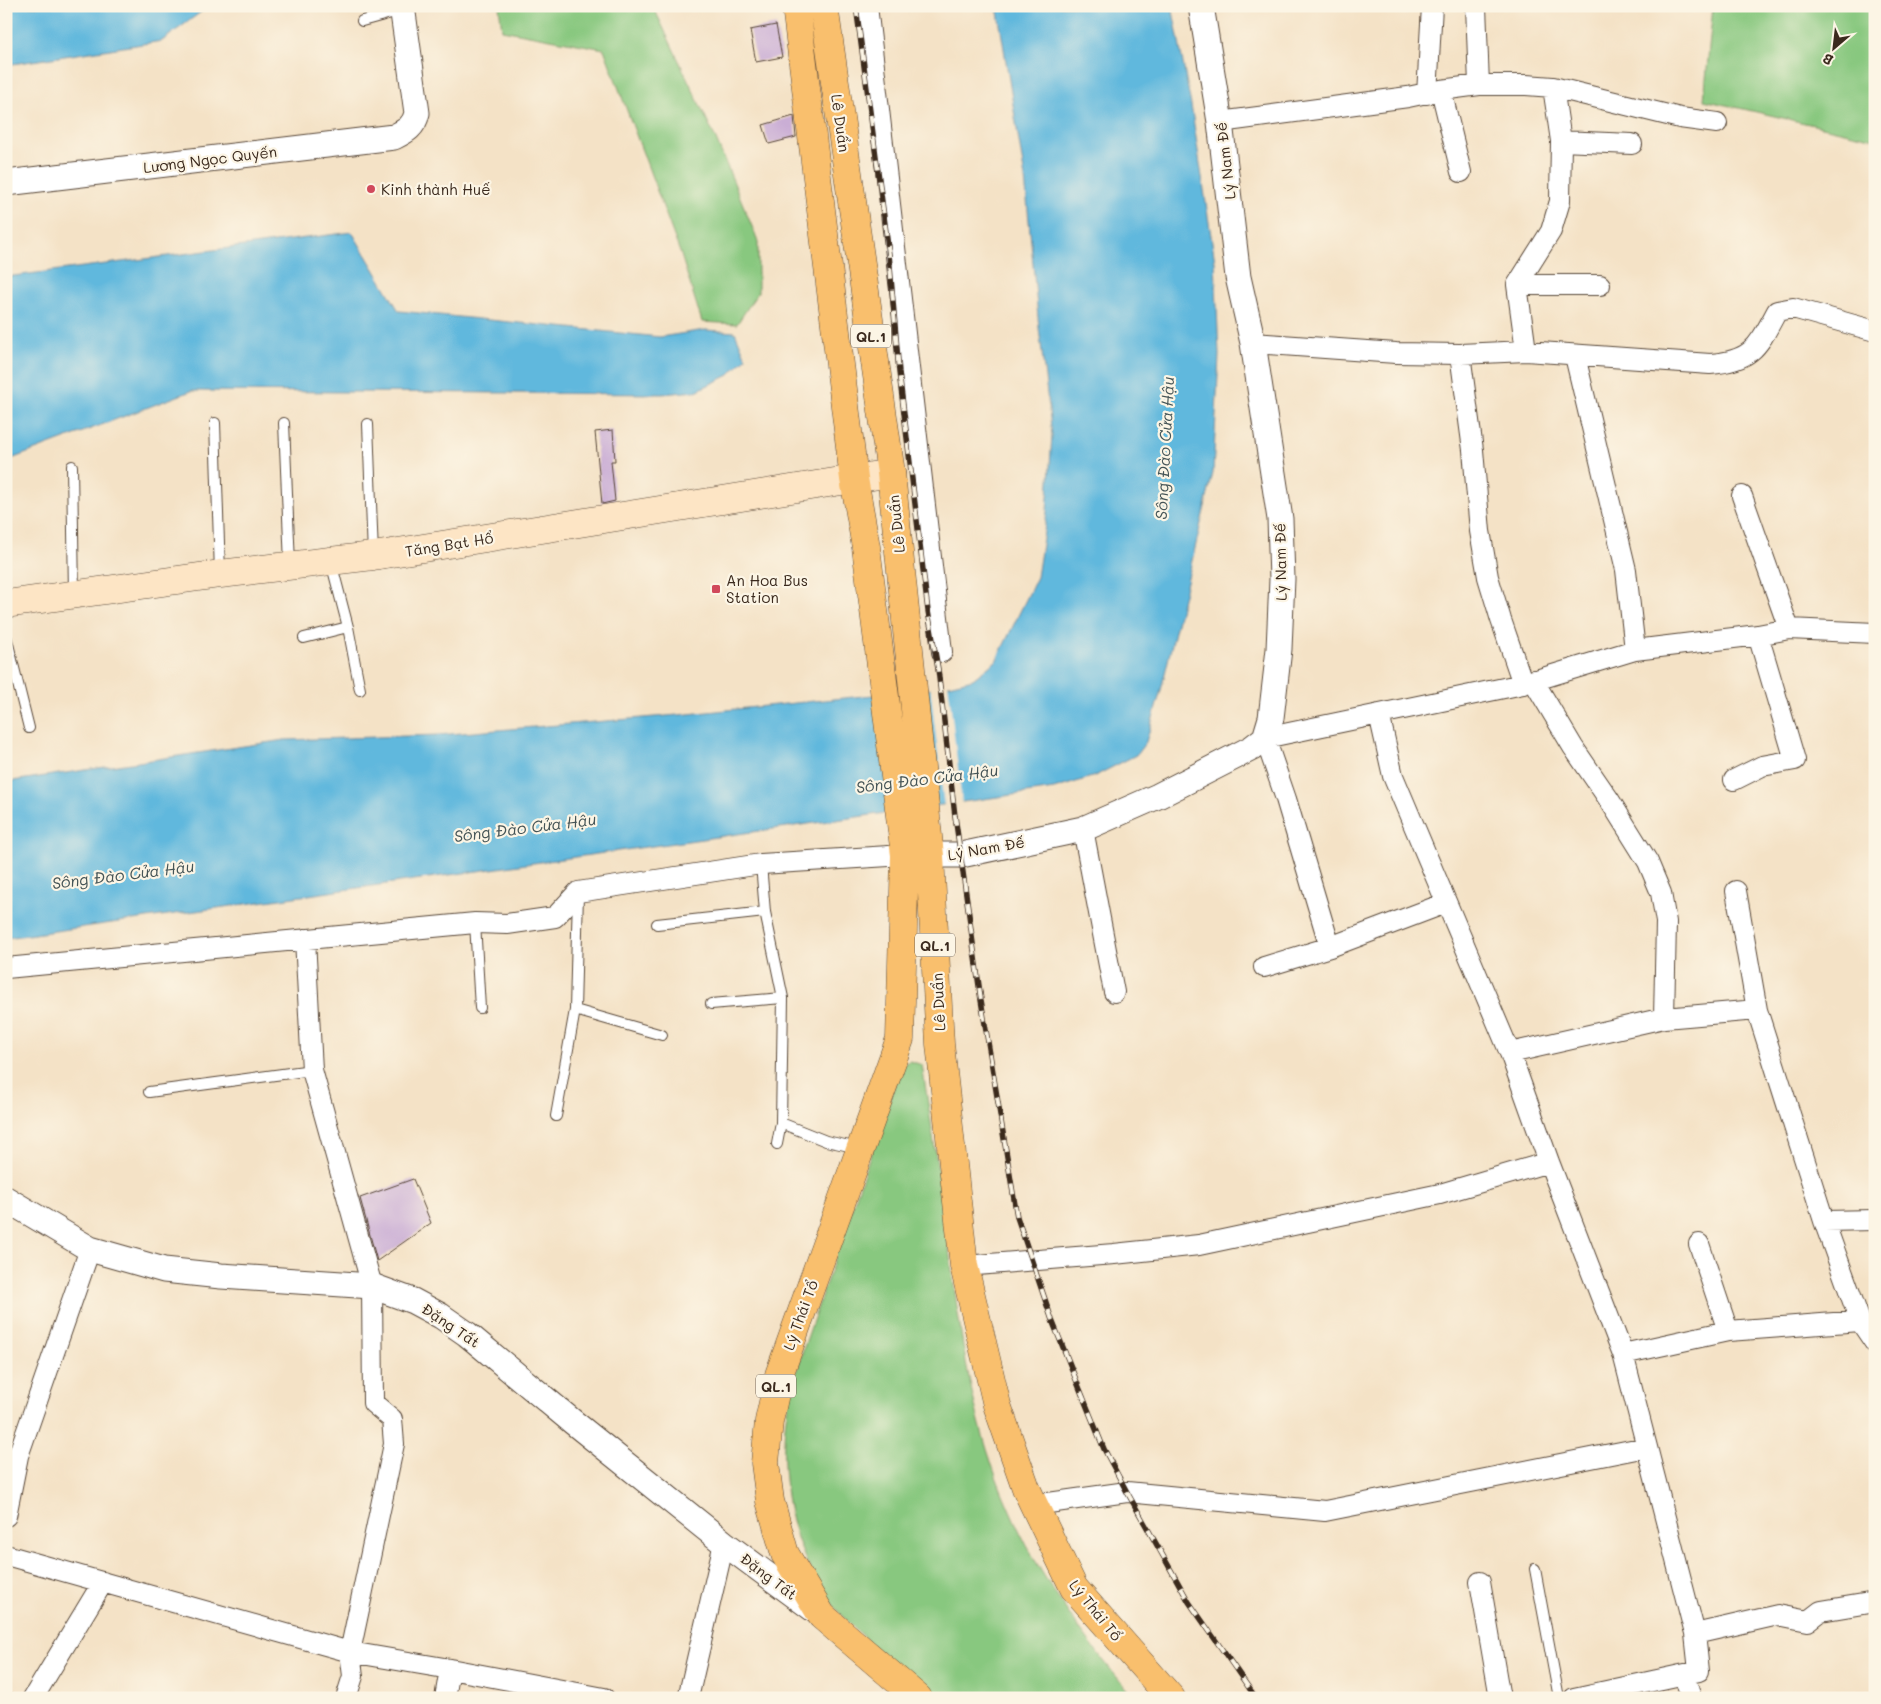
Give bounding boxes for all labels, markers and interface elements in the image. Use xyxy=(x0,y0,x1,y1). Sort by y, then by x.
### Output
north arrow xyxy=(1808,22,1858,72)
text: B xyxy=(1819,49,1836,71)
street label: Lê Duẩn xyxy=(827,93,855,153)
street label: Lý Nam Đế xyxy=(1210,121,1240,201)
street label: Lương Ngọc Quyến xyxy=(142,141,278,177)
place label: Kinh thành Huế xyxy=(381,179,490,199)
marker: Kinh thành Huế xyxy=(365,183,377,195)
road number: QL.1 xyxy=(851,324,891,348)
water label: Sông Đào Cửa Hậu xyxy=(1150,376,1178,520)
street label: Lê Duẩn xyxy=(883,494,909,554)
street label: Lý Nam Đế xyxy=(1269,523,1291,601)
street label: Tăng Bạt Hổ xyxy=(403,527,495,561)
place label: An Hoa Bus Station xyxy=(726,570,808,607)
marker: An Hoa Bus Station xyxy=(710,583,722,595)
water label: Sông Đào Cửa Hậu xyxy=(855,759,999,797)
water label: Sông Đào Cửa Hậu xyxy=(453,808,597,846)
street label: Lý Nam Đế xyxy=(946,831,1026,865)
water label: Sông Đào Cửa Hậu xyxy=(51,855,195,893)
road number: QL.1 xyxy=(915,934,955,956)
street label: Lê Duẩn xyxy=(926,972,950,1032)
street label: Lý Thái Tổ xyxy=(778,1277,822,1353)
street label: Đặng Tất xyxy=(418,1298,484,1352)
road number: QL.1 xyxy=(756,1374,796,1398)
street label: Đặng Tất xyxy=(737,1548,801,1604)
street label: Lý Thái Tổ xyxy=(1065,1575,1127,1645)

